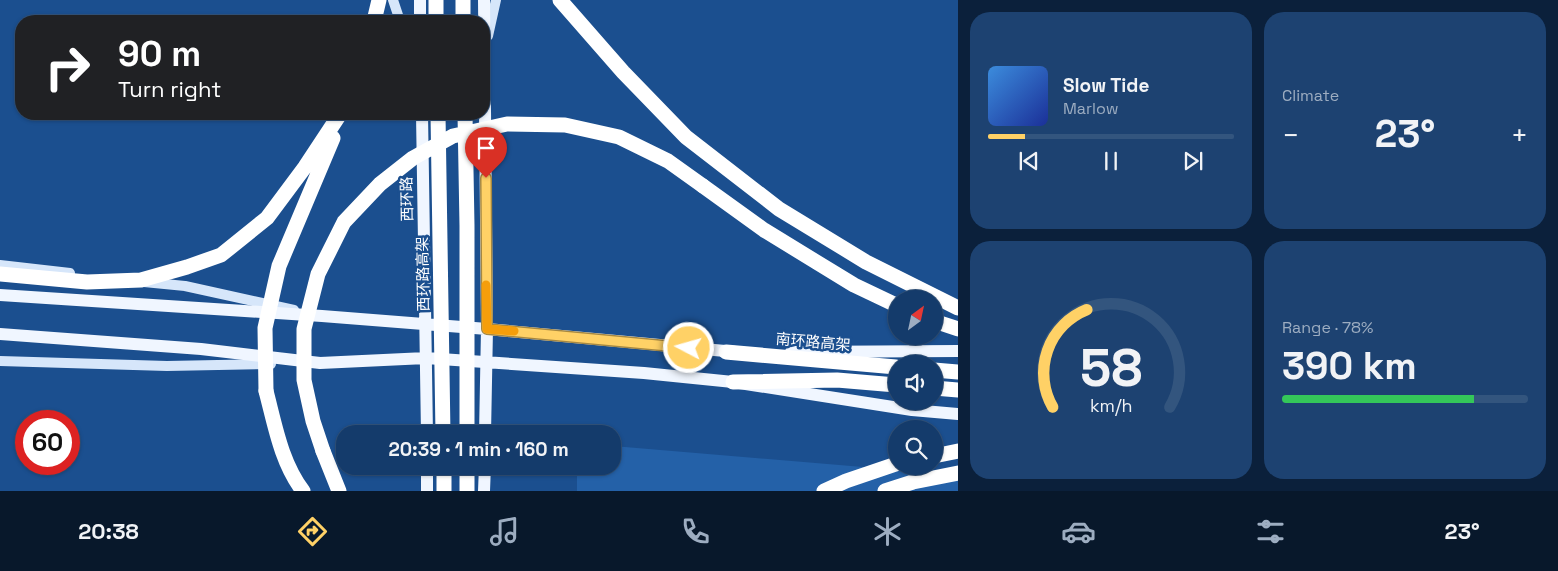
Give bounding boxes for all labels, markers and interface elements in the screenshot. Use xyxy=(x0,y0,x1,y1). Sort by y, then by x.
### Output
text: 90 m xyxy=(118,32,201,76)
icon: right xyxy=(35,35,100,100)
text: Slow Tide xyxy=(1063,73,1149,98)
text: Turn right xyxy=(118,75,221,103)
text: Climate xyxy=(1282,85,1339,106)
text: Marlow xyxy=(1063,98,1119,119)
text: 23° xyxy=(1375,110,1435,158)
text: − xyxy=(1282,117,1299,153)
text: + xyxy=(1511,117,1528,153)
pin xyxy=(465,127,507,178)
icon: arrive xyxy=(472,134,500,162)
icon: previous xyxy=(1015,147,1043,175)
icon: pause xyxy=(1097,147,1125,175)
icon: next xyxy=(1179,147,1207,175)
street label: 西环路 xyxy=(397,176,416,222)
street label: 西环路高架 xyxy=(412,236,433,312)
north arrow xyxy=(888,290,942,345)
map controls xyxy=(888,290,943,475)
text: Range · 78% xyxy=(1282,317,1373,338)
position arrow xyxy=(662,321,714,373)
street label: 南环路高架 xyxy=(775,329,851,354)
text: 58 xyxy=(1080,335,1142,401)
text: 390 km xyxy=(1282,342,1417,390)
button: sound xyxy=(888,355,943,410)
text: km/h xyxy=(1090,394,1132,417)
speed limit sign: 60 xyxy=(15,410,80,475)
button: search xyxy=(888,420,943,475)
text: 20:39 · 1 min · 160 m xyxy=(388,437,569,462)
icon: directions xyxy=(295,514,330,549)
icon: music xyxy=(487,514,522,549)
icon: phone xyxy=(678,514,713,549)
icon: climate xyxy=(870,514,905,549)
icon: car xyxy=(1061,514,1096,549)
icon: filters xyxy=(1253,514,1288,549)
text: 20:38 xyxy=(78,517,139,545)
text: 23° xyxy=(1445,517,1480,545)

